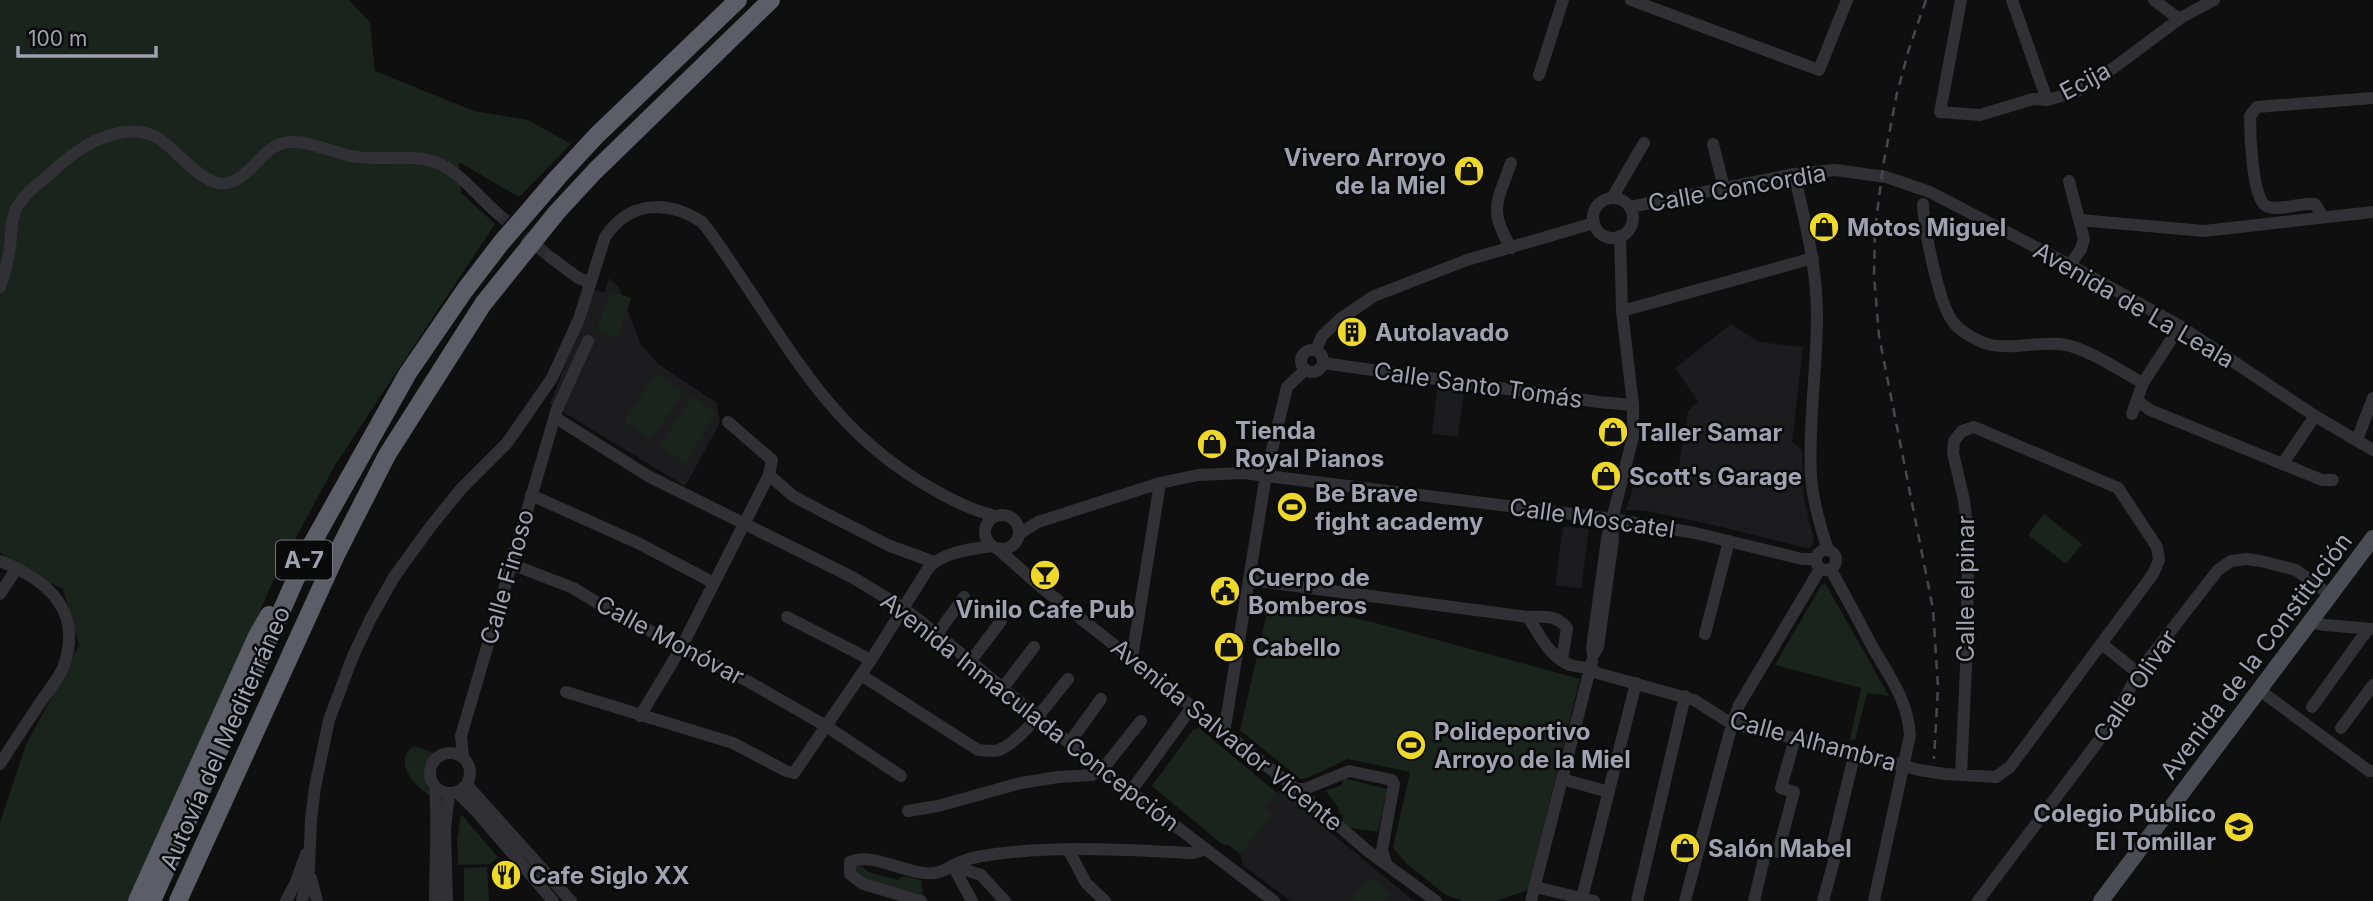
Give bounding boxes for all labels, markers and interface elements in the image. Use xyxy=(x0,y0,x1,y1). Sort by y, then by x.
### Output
scale bar xyxy=(18,14,156,58)
text: 100 m xyxy=(28,26,87,51)
street label: Ecija xyxy=(2055,56,2115,106)
place label: Vivero Arroyo de la Miel xyxy=(1284,143,1446,200)
shop icon: Vivero Arroyo de la Miel xyxy=(1452,154,1486,188)
street label: Calle Concordia xyxy=(1646,158,1828,218)
shop icon: Motos Miguel xyxy=(1807,210,1841,244)
place label: Motos Miguel xyxy=(1847,213,2006,242)
street label: Avenida de La Leala xyxy=(2029,236,2239,374)
building icon: Autolavado xyxy=(1335,315,1369,349)
place label: Autolavado xyxy=(1375,318,1509,347)
street label: Calle Santo Tomás xyxy=(1372,356,1584,414)
shop icon: Taller Samar xyxy=(1596,415,1630,449)
place label: Tienda Royal Pianos xyxy=(1235,416,1384,473)
place label: Taller Samar xyxy=(1636,418,1782,447)
shop icon: Tienda Royal Pianos xyxy=(1195,427,1229,461)
shop icon: Scott's Garage xyxy=(1589,459,1623,493)
place label: Scott's Garage xyxy=(1629,462,1802,491)
place label: Be Brave fight academy xyxy=(1315,479,1484,536)
sports icon: Be Brave fight academy xyxy=(1275,490,1309,524)
street label: Calle Moscatel xyxy=(1507,492,1677,544)
street label: Calle Finoso xyxy=(474,506,540,648)
street label: Calle el pinar xyxy=(1951,515,1980,663)
street label: Avenida de la Constitución xyxy=(2154,527,2358,785)
road number: A-7 xyxy=(276,540,332,580)
bar icon: Vinilo Cafe Pub xyxy=(1028,558,1062,592)
place label: Cuerpo de Bomberos xyxy=(1248,563,1370,620)
public building icon: Cuerpo de Bomberos xyxy=(1208,574,1242,608)
street label: Avenida Inmaculada Concepción xyxy=(875,586,1185,838)
street label: Calle Monóvar xyxy=(591,589,749,691)
place label: Vinilo Cafe Pub xyxy=(955,595,1135,624)
street label: Autovía del Mediterráneo xyxy=(154,602,296,874)
street label: Calle Olivar xyxy=(2087,624,2183,748)
shop icon: Cabello xyxy=(1212,630,1246,664)
street label: Avenida Salvador Vicente xyxy=(1105,633,1349,837)
place label: Cabello xyxy=(1252,633,1341,662)
street label: Calle Alhambra xyxy=(1726,705,1900,777)
place label: Polideportivo Arroyo de la Miel xyxy=(1434,717,1631,774)
sports icon: Polideportivo Arroyo de la Miel xyxy=(1394,728,1428,762)
place label: Colegio Público El Tomillar xyxy=(2033,799,2216,856)
school or university icon: Colegio Público El Tomillar xyxy=(2222,810,2256,844)
shop icon: Salón Mabel xyxy=(1668,831,1702,865)
place label: Salón Mabel xyxy=(1708,834,1852,863)
restaurant icon: Cafe Siglo XX xyxy=(489,858,523,892)
place label: Cafe Siglo XX xyxy=(529,861,690,890)

